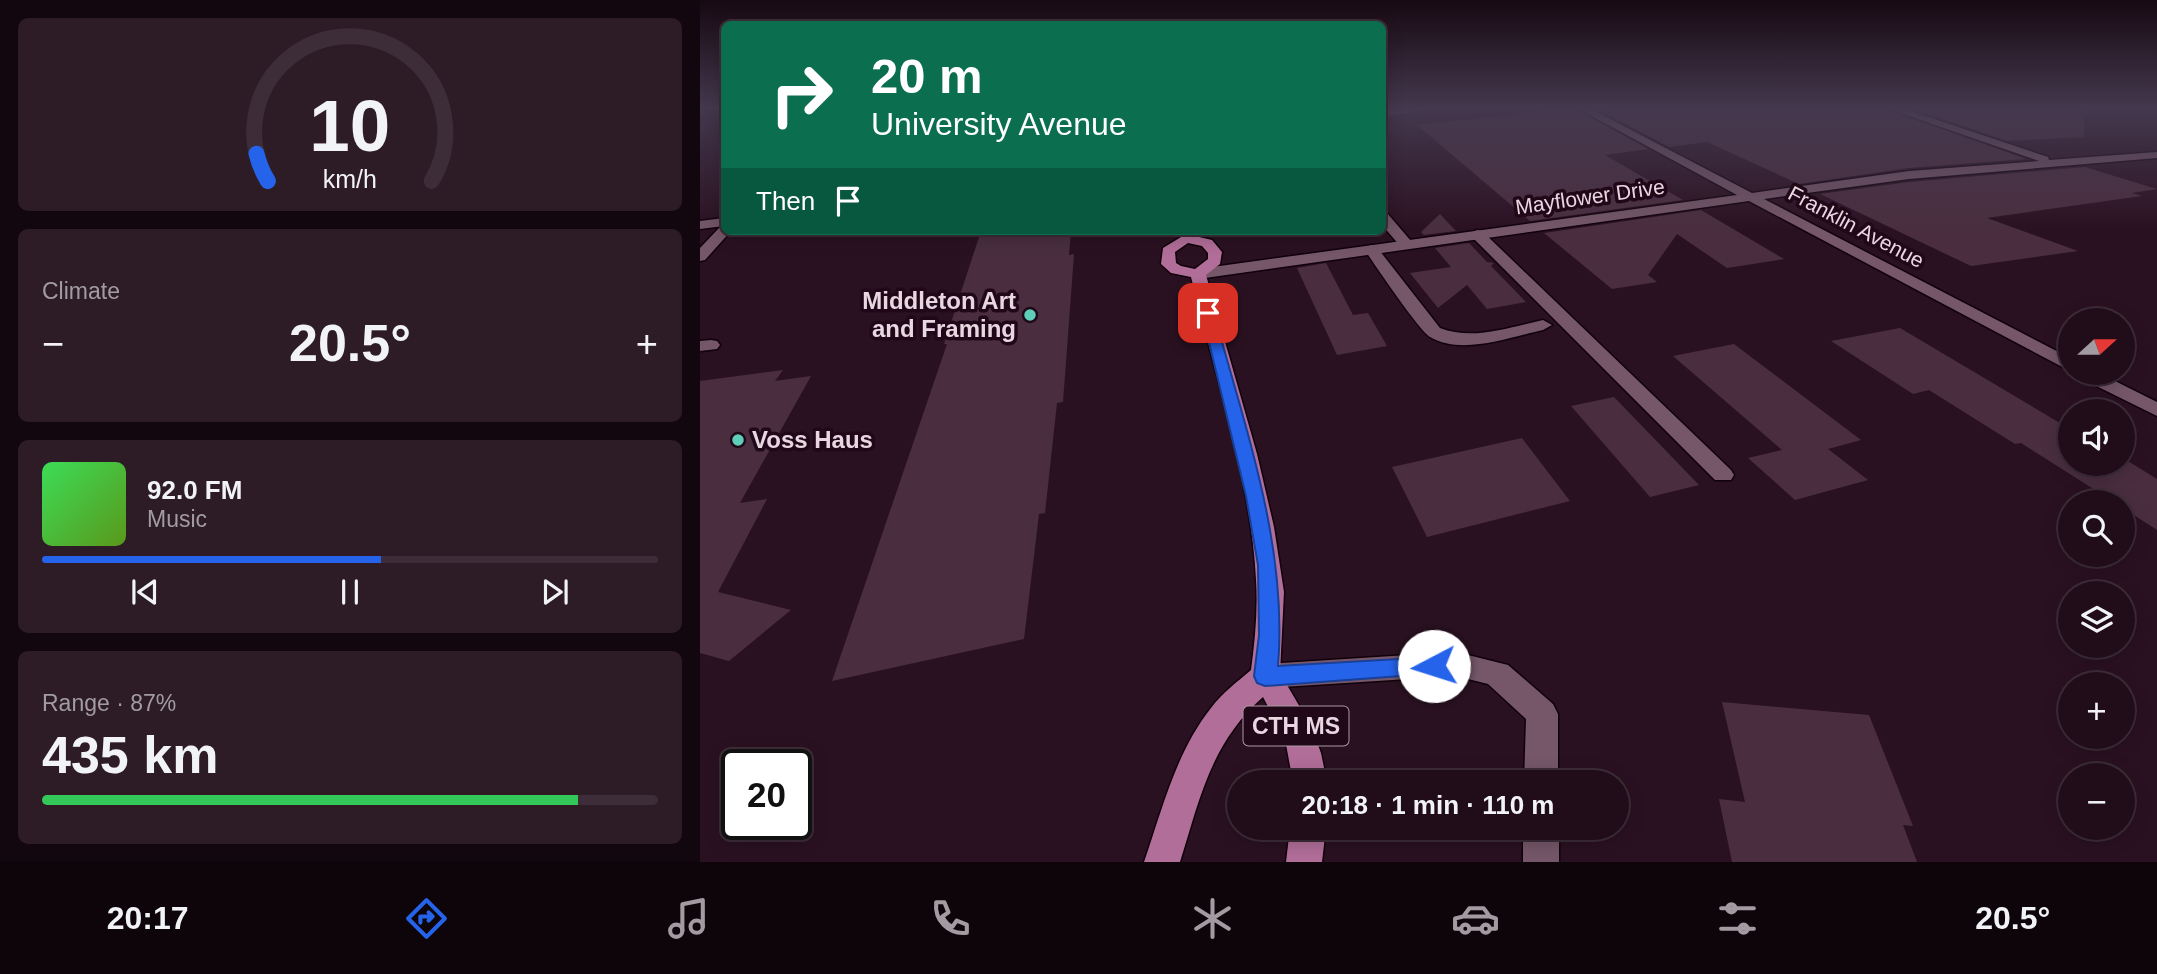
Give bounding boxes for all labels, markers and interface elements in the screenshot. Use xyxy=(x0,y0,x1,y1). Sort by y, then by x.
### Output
icon: right xyxy=(756,49,847,140)
text: 20 m xyxy=(871,49,983,103)
text: 10 xyxy=(310,85,390,166)
text: University Avenue xyxy=(871,106,1127,142)
text: km/h xyxy=(323,164,377,192)
street label: Mayflower Drive xyxy=(1514,175,1666,218)
street label: Franklin Avenue xyxy=(1785,181,1928,272)
icon: arrive xyxy=(829,182,867,220)
text: Then xyxy=(756,186,815,216)
text: Climate xyxy=(42,278,120,304)
pin xyxy=(1178,283,1238,343)
place label: Middleton Art and Framing xyxy=(862,287,1016,342)
icon: arrive xyxy=(1189,294,1227,332)
marker: Middleton Art and Framing xyxy=(1022,307,1038,323)
north arrow xyxy=(2058,308,2135,385)
map controls xyxy=(2058,308,2135,840)
text: 20.5° xyxy=(289,314,411,372)
text: − xyxy=(42,323,64,365)
text: + xyxy=(636,323,658,365)
button: sound xyxy=(2058,399,2135,476)
place label: Voss Haus xyxy=(752,426,873,453)
marker: Voss Haus xyxy=(730,432,746,448)
text: 92.0 FM xyxy=(147,475,242,505)
button: search xyxy=(2058,490,2135,567)
text: Music xyxy=(147,506,207,532)
icon: previous xyxy=(126,573,164,611)
icon: pause xyxy=(331,573,369,611)
icon: next xyxy=(536,573,574,611)
button: layers xyxy=(2058,581,2135,658)
position arrow xyxy=(1397,629,1471,703)
button: + xyxy=(2058,672,2135,749)
text: Range · 87% xyxy=(42,690,176,716)
road number: CTH MS xyxy=(1244,706,1348,746)
text: 435 km xyxy=(42,726,218,784)
speed limit sign: 20 xyxy=(721,749,812,840)
button: − xyxy=(2058,763,2135,840)
text: 20:18 · 1 min · 110 m xyxy=(1302,790,1554,820)
icon: directions xyxy=(402,894,451,943)
icon: music xyxy=(664,894,713,943)
icon: phone xyxy=(926,894,975,943)
icon: climate xyxy=(1188,894,1237,943)
icon: car xyxy=(1451,894,1500,943)
icon: filters xyxy=(1713,894,1762,943)
text: 20:17 xyxy=(107,900,188,936)
text: 20.5° xyxy=(1975,900,2050,936)

